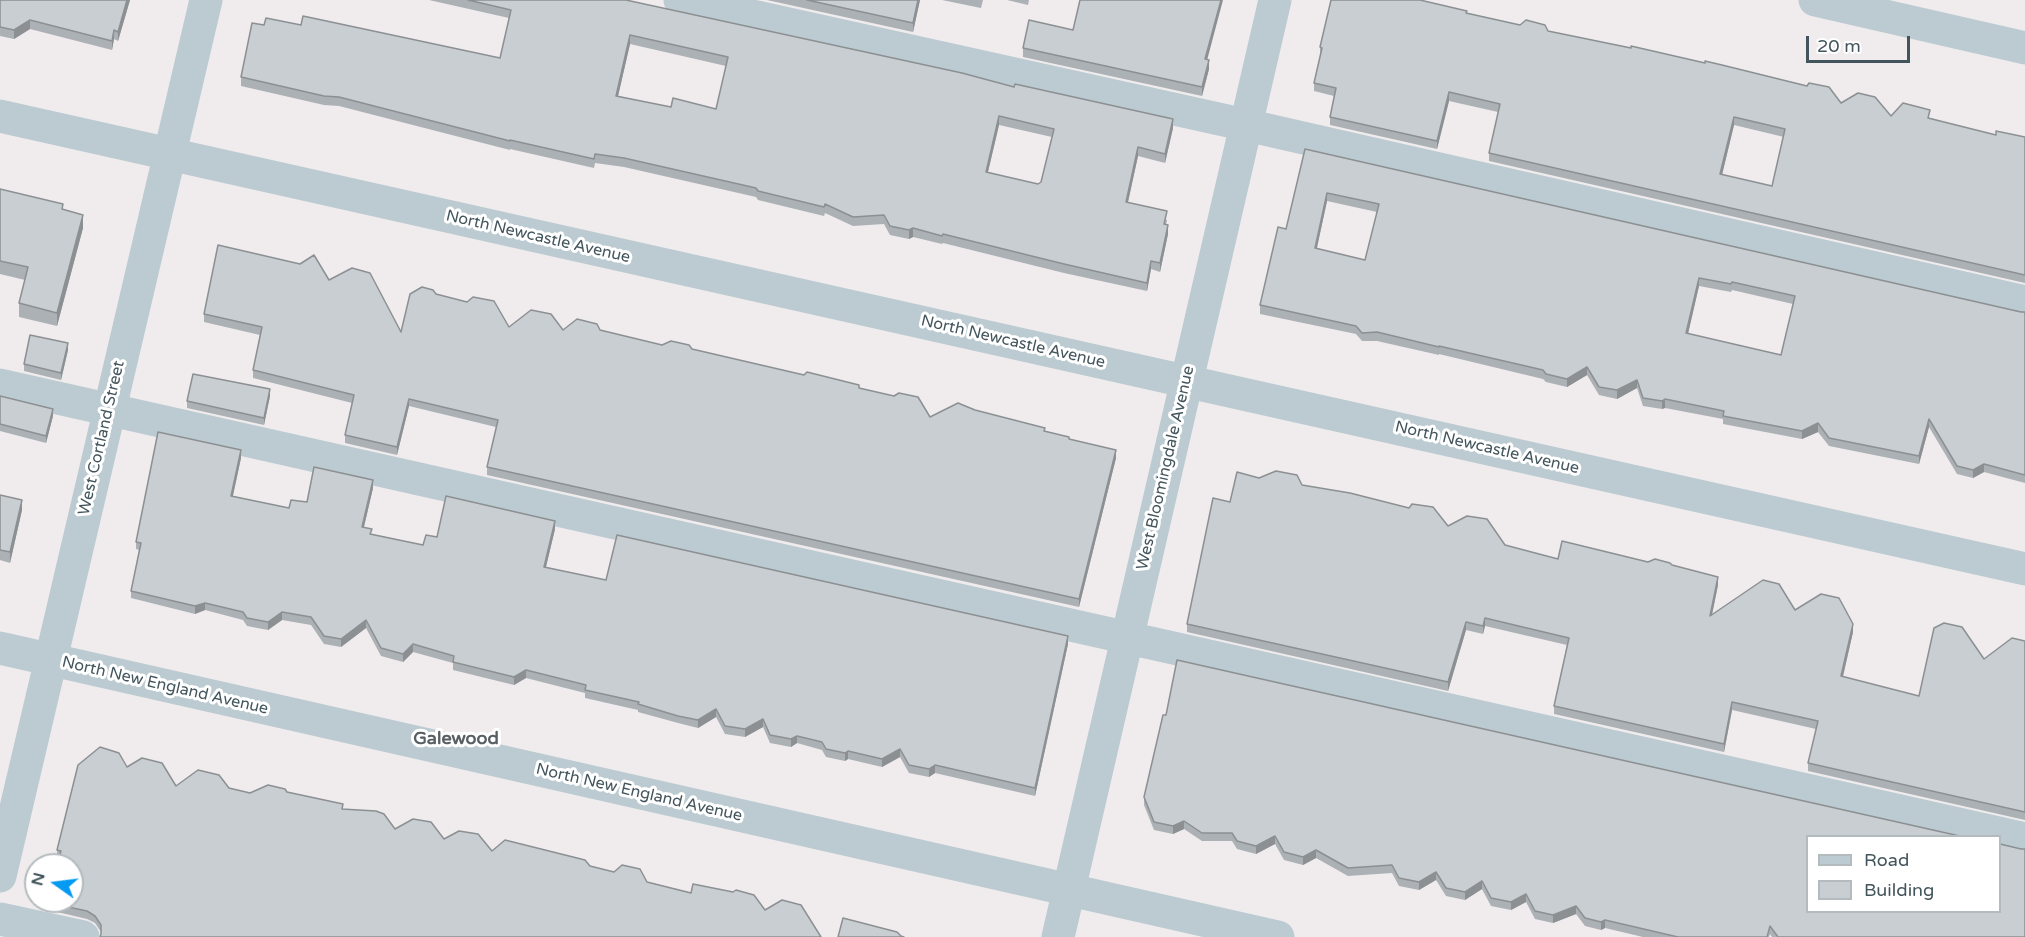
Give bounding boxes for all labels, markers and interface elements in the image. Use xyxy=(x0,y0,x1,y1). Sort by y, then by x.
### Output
scale bar xyxy=(1809,24,1912,62)
text: 20 m xyxy=(1817,35,1861,57)
street label: North Newcastle Avenue xyxy=(444,206,632,268)
street label: North Newcastle Avenue xyxy=(919,311,1107,373)
street label: West Cortland Street xyxy=(75,359,129,517)
street label: West Bloomingdale Avenue xyxy=(1133,364,1199,572)
street label: North Newcastle Avenue xyxy=(1393,417,1581,479)
street label: North New England Avenue xyxy=(60,653,270,719)
district label: Galewood xyxy=(413,728,499,750)
street label: North New England Avenue xyxy=(534,760,744,826)
legend xyxy=(1806,835,2001,913)
text: Road xyxy=(1864,849,1909,871)
north arrow xyxy=(24,853,84,913)
text: N xyxy=(27,870,50,888)
text: Building xyxy=(1864,879,1934,901)

